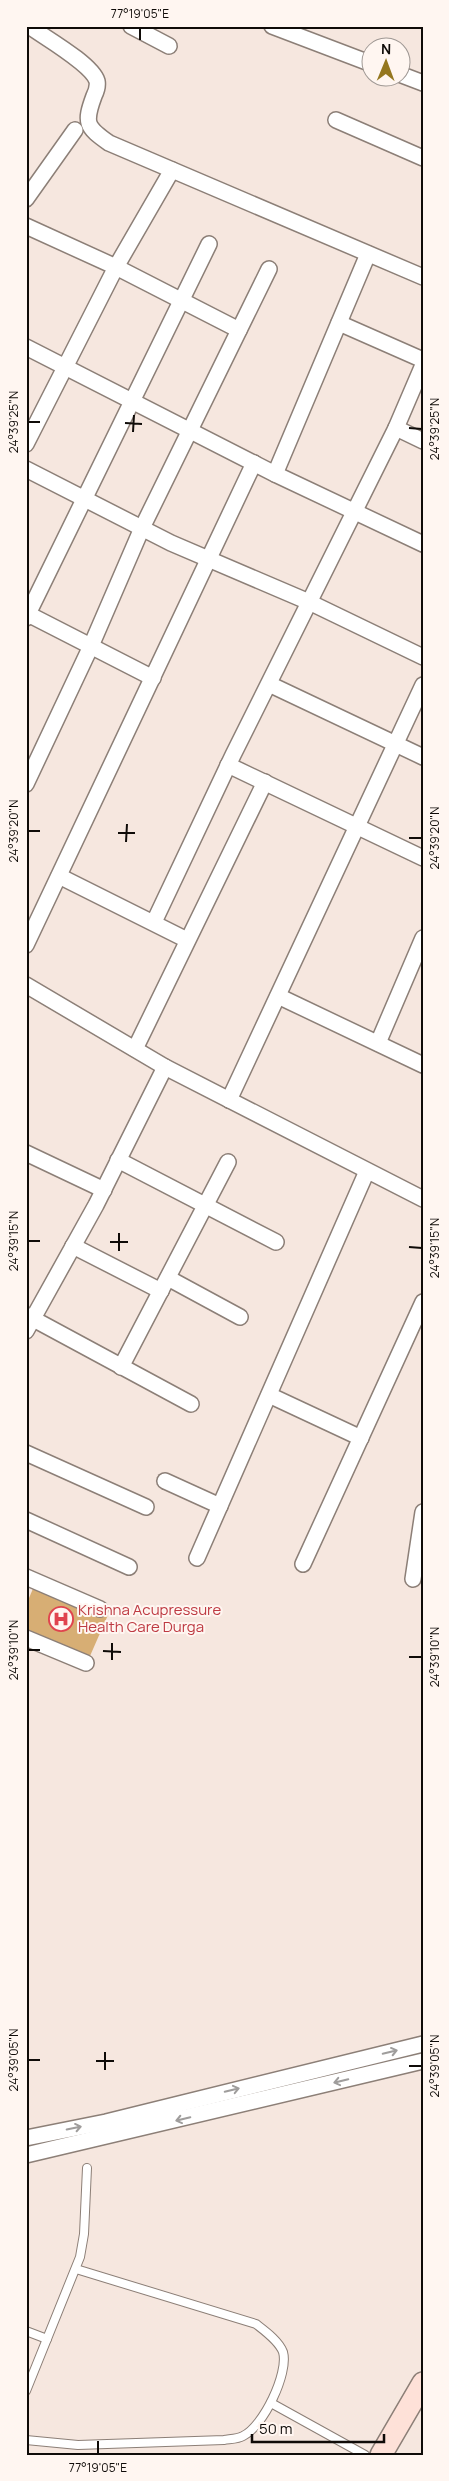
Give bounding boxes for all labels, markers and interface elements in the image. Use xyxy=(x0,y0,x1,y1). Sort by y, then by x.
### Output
text: 77°19'05"E xyxy=(111,5,169,22)
north arrow xyxy=(362,38,412,88)
text: N xyxy=(381,39,391,58)
text: 24°39'25"N xyxy=(5,391,22,453)
text: 24°39'25"N xyxy=(426,398,443,460)
text: 24°39'20"N xyxy=(5,800,22,862)
text: 24°39'20"N xyxy=(426,807,443,869)
text: 24°39'15"N xyxy=(5,1211,22,1271)
text: 24°39'15"N xyxy=(426,1218,443,1278)
place label: Krishna Acupressure Health Care Durga xyxy=(78,1599,221,1637)
hospital icon: Krishna Acupressure Health Care Durga xyxy=(48,1606,74,1632)
text: 24°39'10"N xyxy=(5,1620,22,1680)
text: 24°39'10"N xyxy=(426,1627,443,1687)
text: 24°39'05"N xyxy=(5,2029,22,2091)
text: 24°39'05"N xyxy=(426,2035,443,2097)
one-way arrow xyxy=(381,2047,397,2056)
one-way arrow xyxy=(334,2077,350,2086)
one-way arrow xyxy=(223,2084,239,2094)
one-way arrow xyxy=(176,2115,192,2124)
one-way arrow xyxy=(66,2123,82,2133)
scale bar xyxy=(252,2411,384,2443)
text: 50 m xyxy=(259,2418,293,2439)
text: 77°19'05"E xyxy=(69,2459,127,2476)

